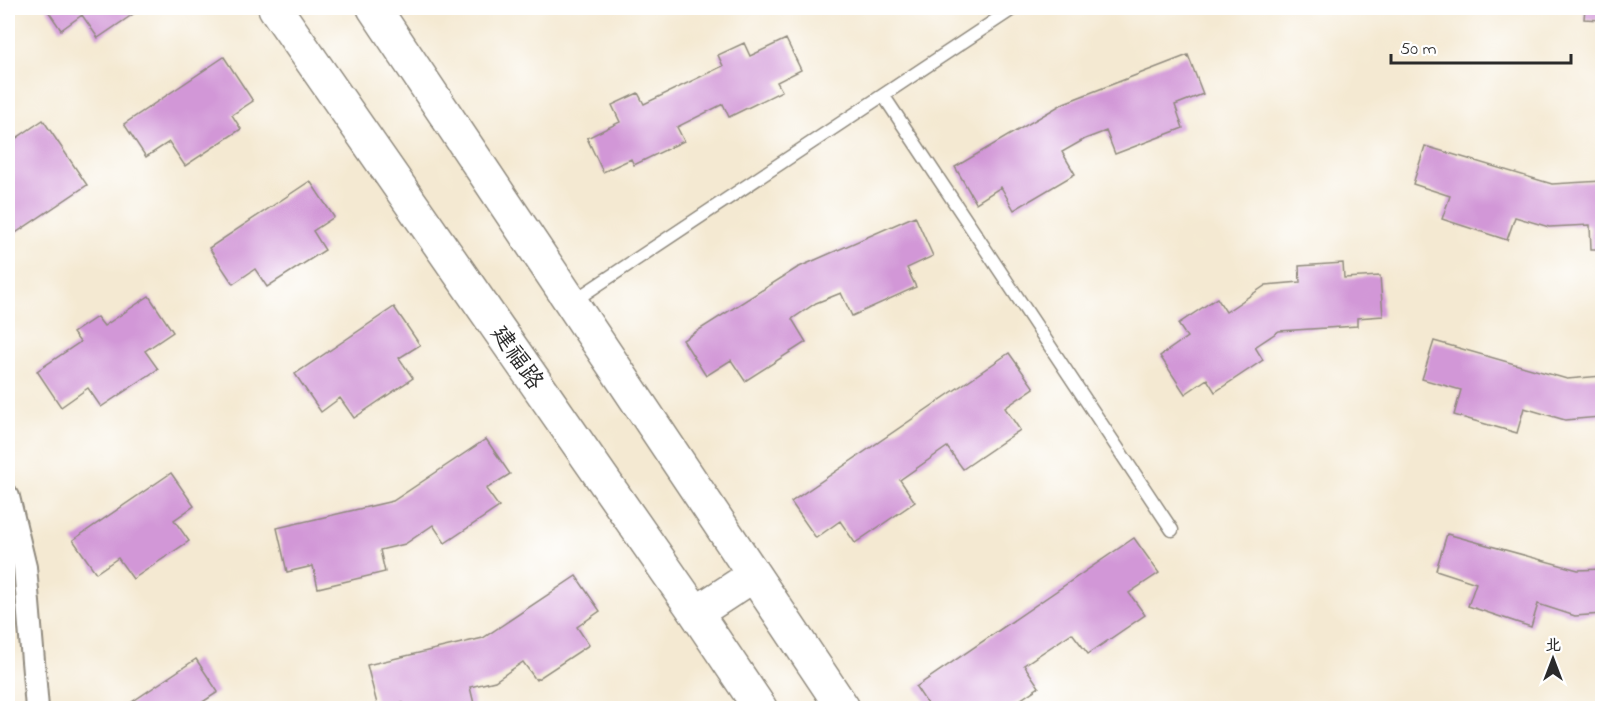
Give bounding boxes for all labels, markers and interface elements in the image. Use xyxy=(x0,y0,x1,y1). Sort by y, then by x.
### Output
scale bar xyxy=(1391,27,1571,65)
text: 50 m xyxy=(1400,37,1437,63)
street label: 建福路 xyxy=(481,319,551,398)
north arrow xyxy=(1523,629,1583,689)
text: 北 xyxy=(1545,634,1561,658)

